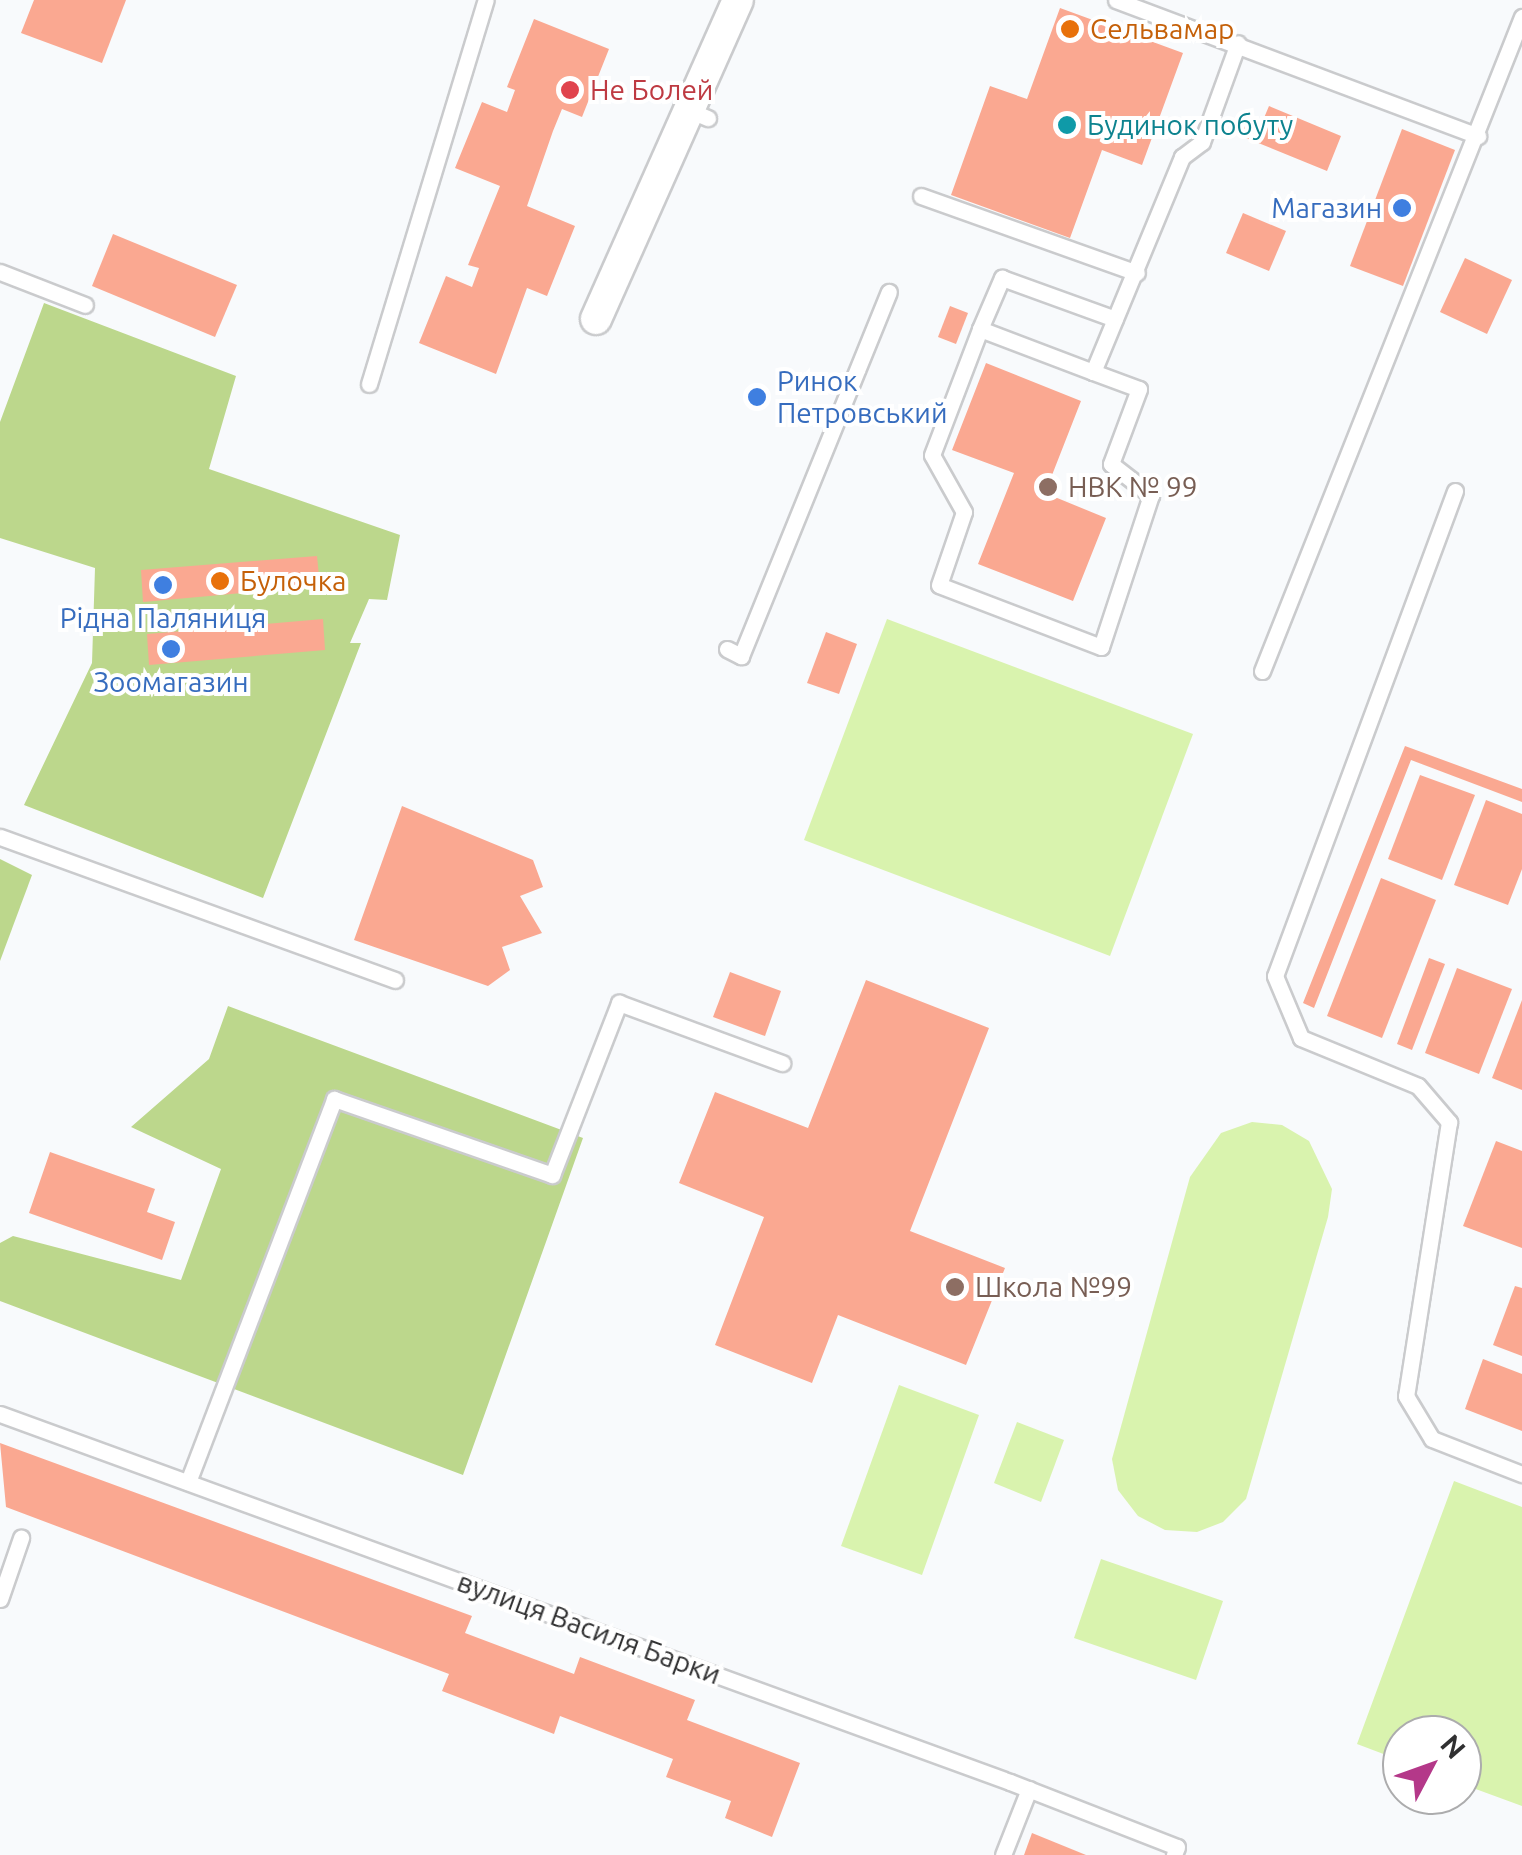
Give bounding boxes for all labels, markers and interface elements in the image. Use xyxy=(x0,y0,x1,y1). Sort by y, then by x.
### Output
place label: Сельвамар xyxy=(1090,12,1234,46)
marker: Сельвамар xyxy=(1059,18,1081,40)
place label: Не Болей xyxy=(590,73,713,107)
marker: Не Болей xyxy=(559,79,581,101)
place label: Будинок побуту xyxy=(1087,108,1293,142)
marker: Будинок побуту xyxy=(1056,114,1078,136)
place label: Магазин xyxy=(1271,191,1382,225)
marker: Магазин xyxy=(1391,197,1413,219)
place label: Ринок Петровський xyxy=(777,364,948,430)
marker: Ринок Петровський xyxy=(746,386,768,408)
place label: НВК № 99 xyxy=(1068,470,1198,504)
marker: НВК № 99 xyxy=(1037,476,1059,498)
place label: Булочка xyxy=(240,564,346,598)
marker: Булочка xyxy=(209,570,231,592)
marker: Рідна Паляниця xyxy=(152,574,174,596)
place label: Рідна Паляниця xyxy=(60,601,266,635)
marker: Зоомагазин xyxy=(160,638,182,660)
place label: Зоомагазин xyxy=(93,665,249,699)
place label: Школа №99 xyxy=(975,1270,1132,1304)
marker: Школа №99 xyxy=(944,1276,966,1298)
street label: вулиця Василя Барки xyxy=(453,1565,725,1691)
north arrow xyxy=(1382,1715,1482,1815)
text: N xyxy=(1435,1728,1472,1764)

